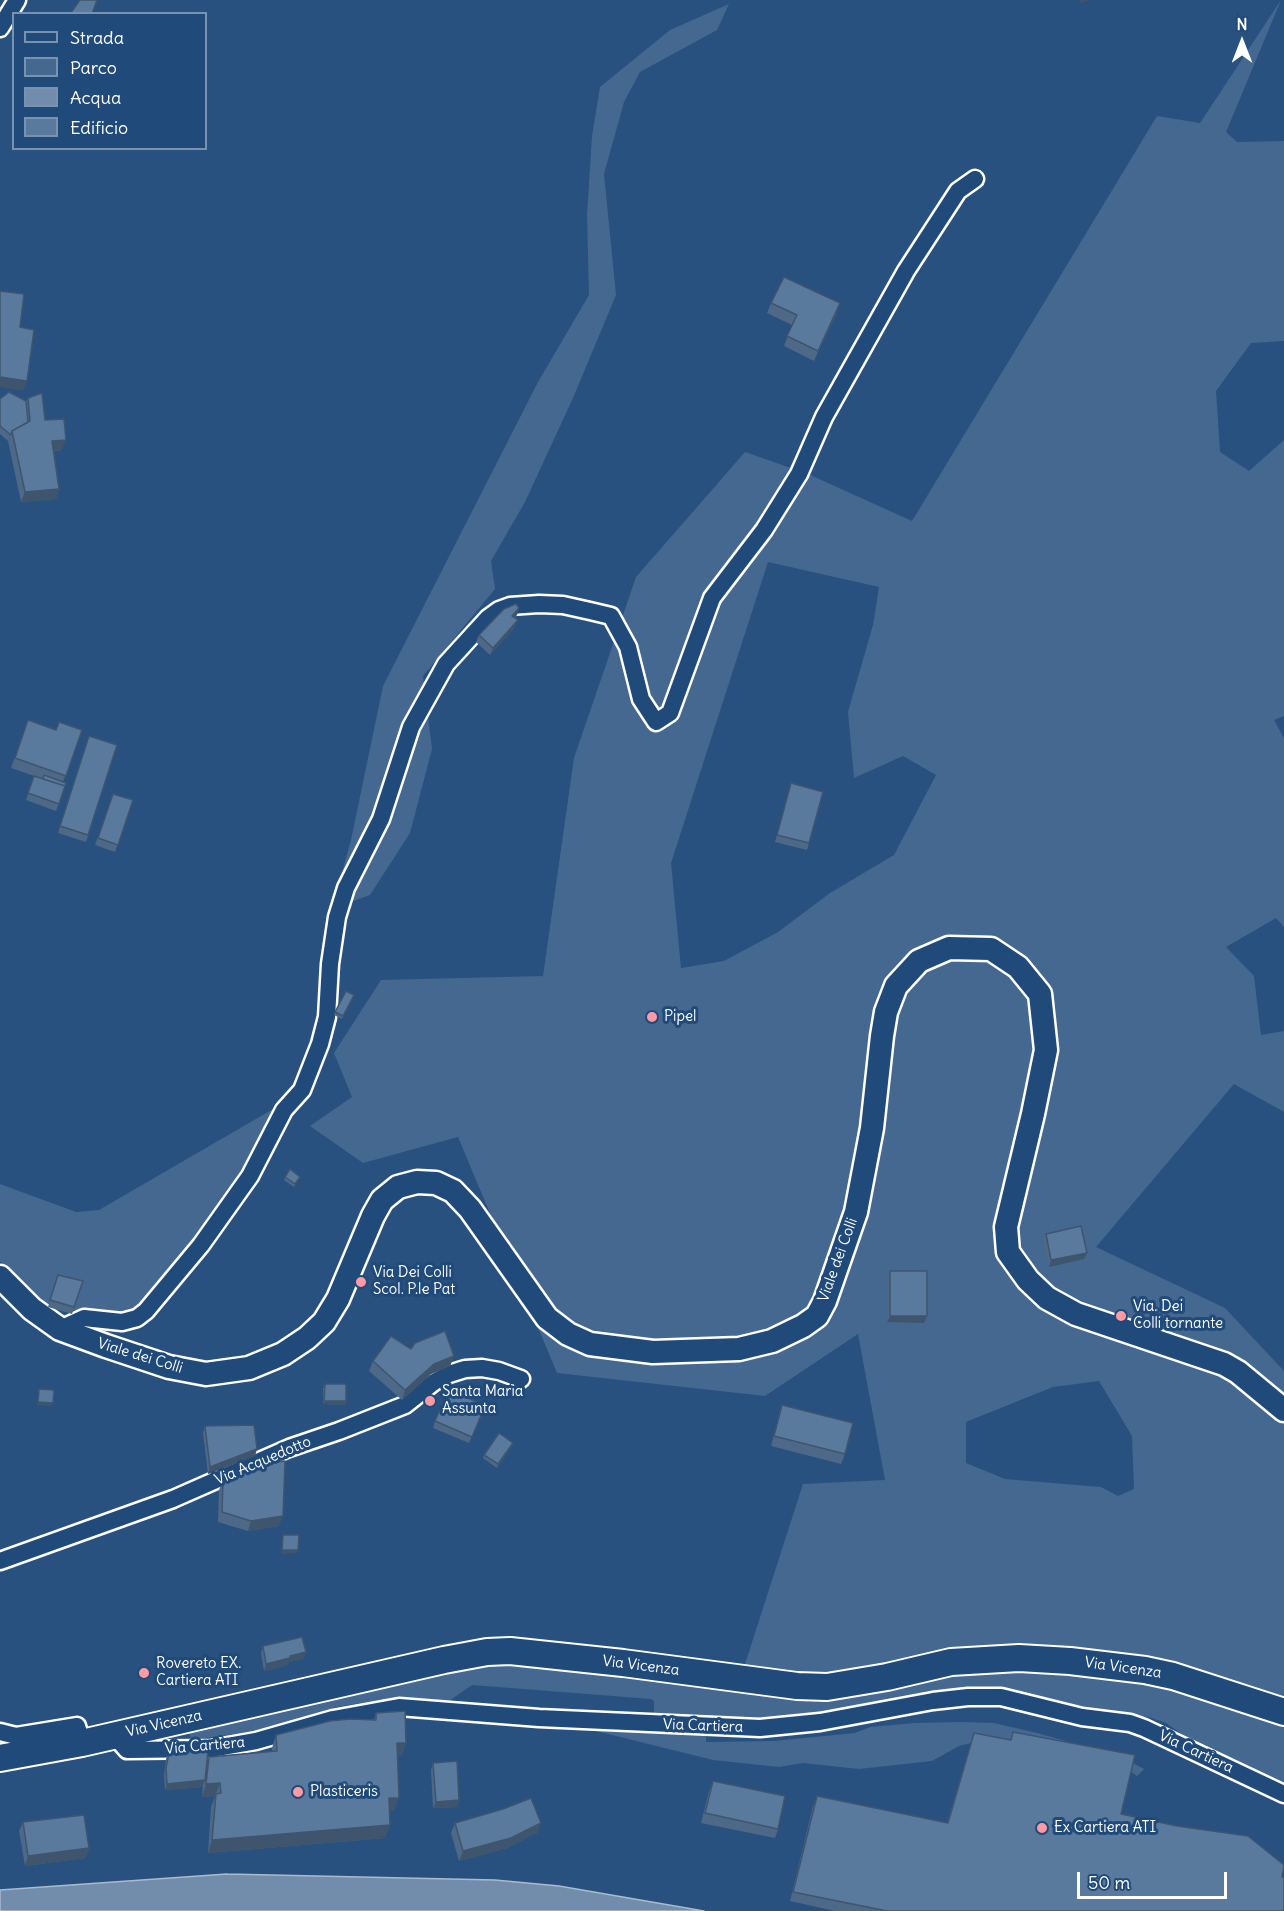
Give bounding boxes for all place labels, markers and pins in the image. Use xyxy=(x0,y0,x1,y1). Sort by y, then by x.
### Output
place label: Pipel xyxy=(664,1008,696,1026)
marker: Pipel xyxy=(645,1010,659,1024)
place label: Via Dei Colli Scol. P.le Pat xyxy=(373,1264,455,1299)
marker: Via Dei Colli Scol. P.le Pat xyxy=(354,1275,368,1289)
place label: Via. Dei Colli tornante xyxy=(1133,1298,1223,1333)
marker: Via. Dei Colli tornante xyxy=(1114,1309,1128,1323)
place label: Santa Maria Assunta xyxy=(442,1383,523,1418)
marker: Santa Maria Assunta xyxy=(423,1394,437,1408)
place label: Rovereto EX. Cartiera ATI xyxy=(156,1655,241,1690)
marker: Rovereto EX. Cartiera ATI xyxy=(137,1666,151,1680)
place label: Plasticeris xyxy=(310,1783,378,1801)
marker: Plasticeris xyxy=(291,1785,305,1799)
place label: Ex Cartiera ATI xyxy=(1054,1819,1156,1837)
marker: Ex Cartiera ATI xyxy=(1035,1821,1049,1835)

